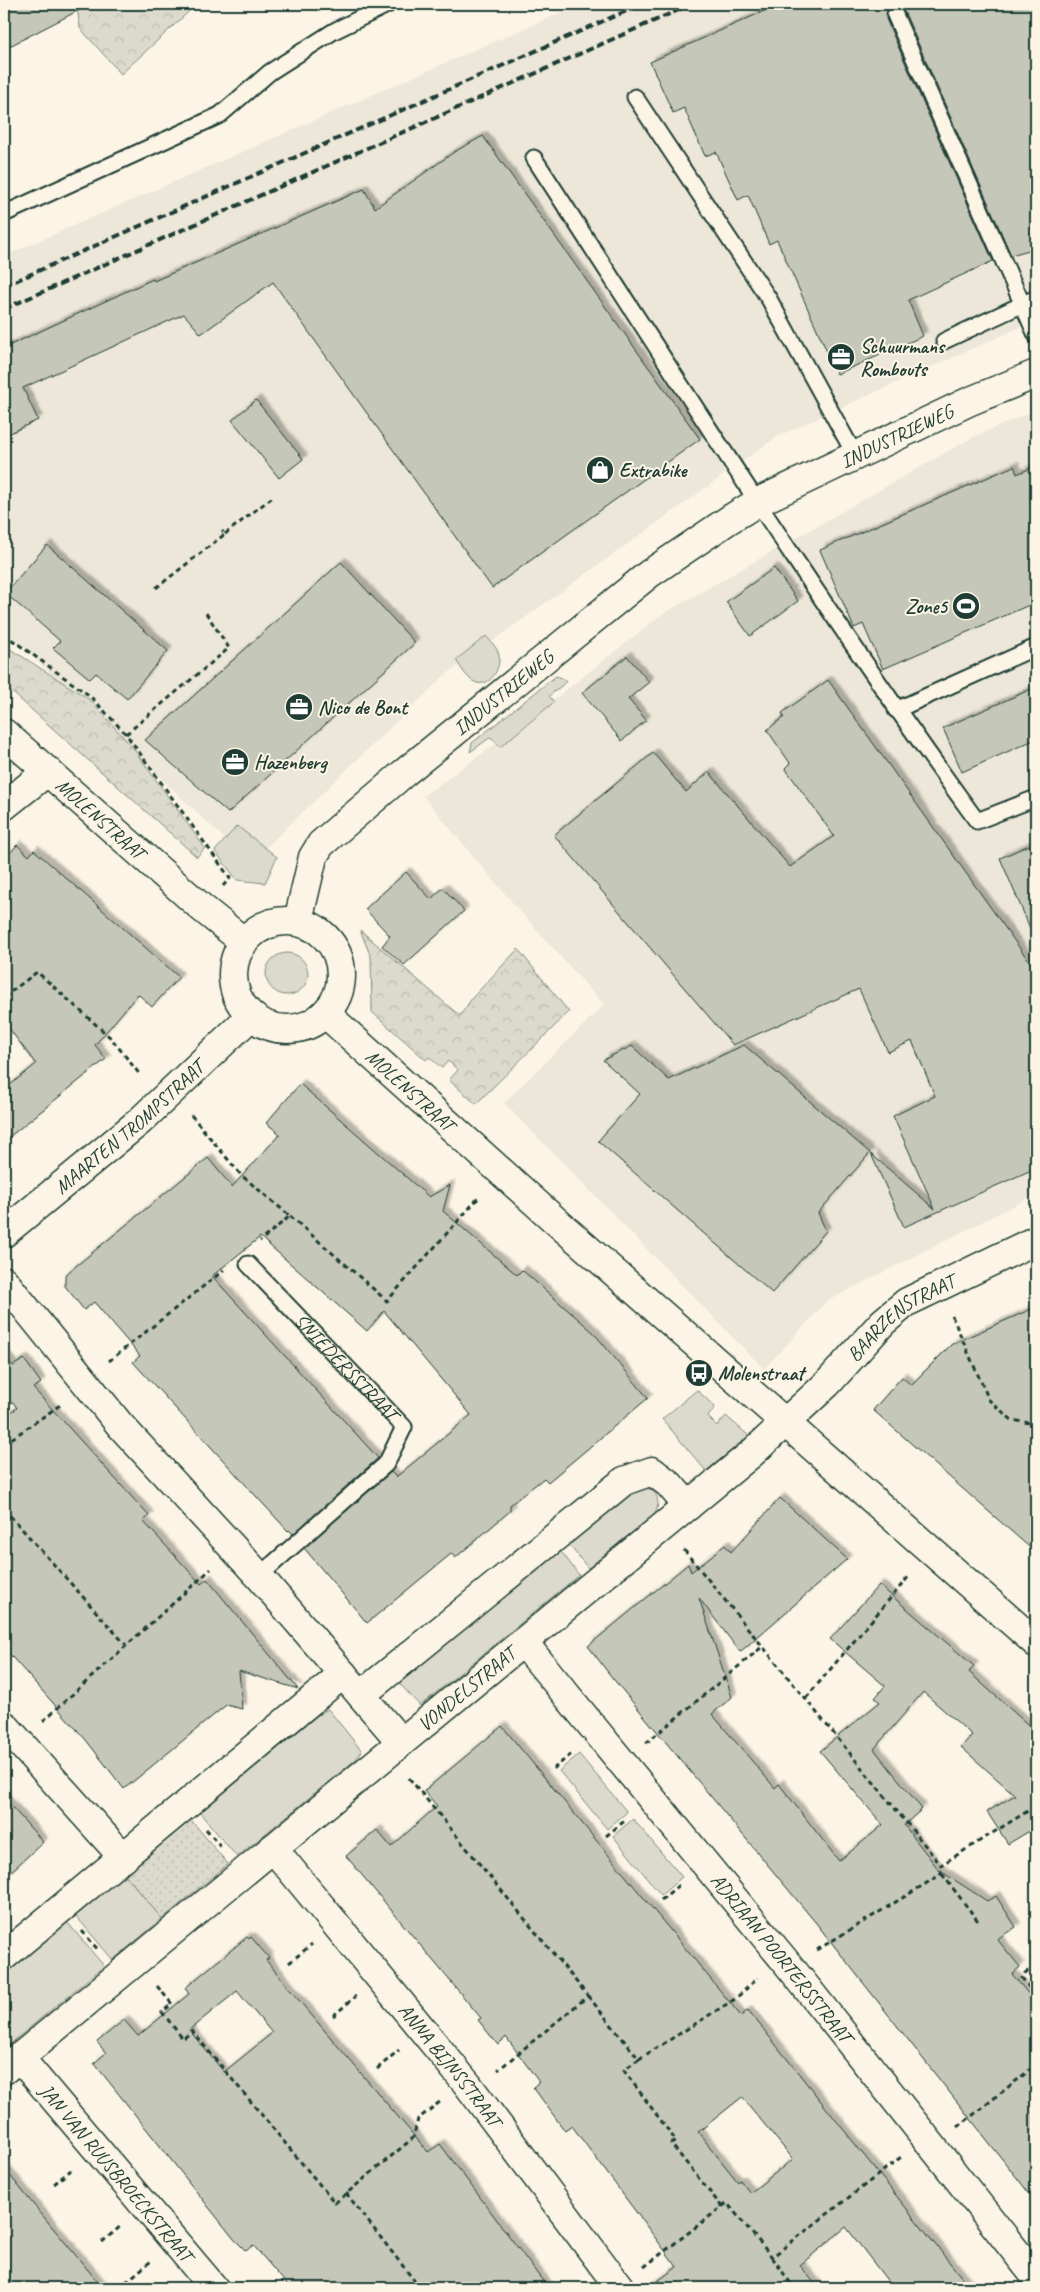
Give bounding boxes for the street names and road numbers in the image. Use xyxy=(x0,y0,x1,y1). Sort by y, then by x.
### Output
street label: INDUSTRIEWEG xyxy=(836,398,959,474)
street label: INDUSTRIEWEG xyxy=(448,643,560,741)
street label: MOLENSTRAAT xyxy=(51,772,153,867)
street label: MOLENSTRAAT xyxy=(361,1044,463,1139)
street label: MAARTEN TROMPSTRAAT xyxy=(49,1052,212,1199)
street label: BAARZENSTRAAT xyxy=(841,1267,963,1366)
street label: SNIEDERSSTRAAT xyxy=(289,1308,407,1429)
street label: VONDELSTRAAT xyxy=(412,1638,524,1736)
street label: ADRIAAN POORTERSSTRAAT xyxy=(705,1868,861,2051)
street label: ANNA BIJNSSTRAAT xyxy=(393,1998,509,2135)
street label: JAN VAN RUUSBROECKSTRAAT xyxy=(34,2078,202,2270)

